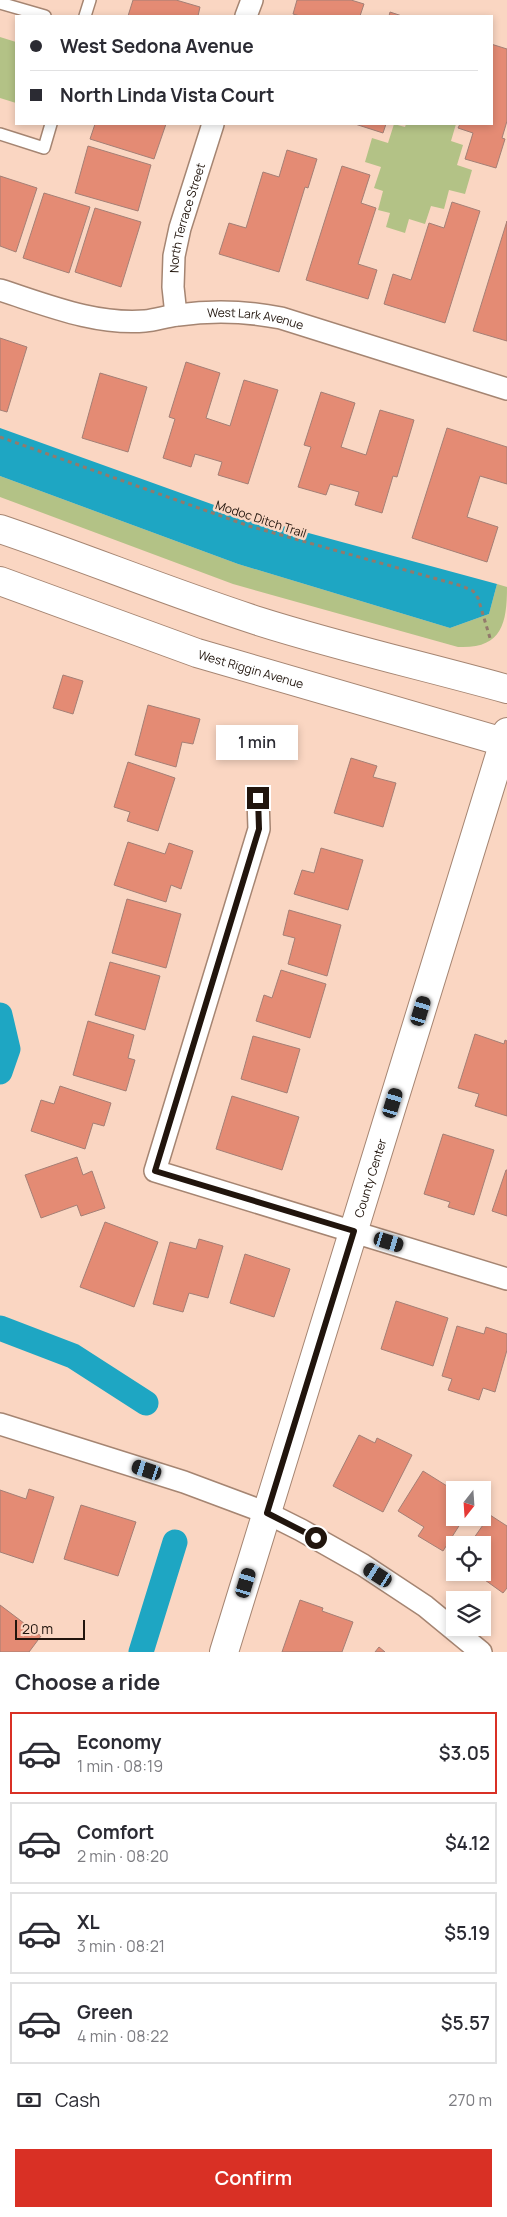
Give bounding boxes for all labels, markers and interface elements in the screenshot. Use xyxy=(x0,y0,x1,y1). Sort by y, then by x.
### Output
text: West Sedona Avenue xyxy=(60,33,254,59)
text: North Linda Vista Court xyxy=(60,82,274,108)
street label: North Terrace Street xyxy=(165,160,209,273)
street label: West Lark Avenue xyxy=(207,303,306,333)
street label: Modoc Ditch Trail xyxy=(213,496,309,542)
street label: West Riggin Avenue xyxy=(196,645,306,692)
callout: 1 min xyxy=(217,726,299,760)
text: 1 min xyxy=(238,731,276,753)
route end xyxy=(247,787,269,809)
car xyxy=(409,994,432,1028)
car xyxy=(381,1086,404,1120)
street label: County Center xyxy=(350,1136,390,1220)
car xyxy=(372,1230,405,1254)
car xyxy=(130,1458,163,1482)
north arrow xyxy=(446,1481,491,1526)
map controls xyxy=(446,1481,491,1636)
route start xyxy=(305,1527,327,1549)
button: locate xyxy=(446,1536,491,1581)
car xyxy=(361,1561,394,1589)
car xyxy=(234,1566,257,1600)
button: layers xyxy=(446,1591,491,1636)
scale bar xyxy=(15,1617,85,1640)
text: 20 m xyxy=(22,1619,53,1638)
text: Choose a ride xyxy=(15,1667,160,1697)
text: Economy xyxy=(77,1729,161,1755)
icon: car xyxy=(17,1731,62,1776)
text: $3.05 xyxy=(439,1740,490,1766)
text: 1 min · 08:19 xyxy=(77,1755,163,1777)
text: Comfort xyxy=(77,1819,154,1845)
icon: car xyxy=(17,1821,62,1866)
text: $4.12 xyxy=(445,1830,490,1856)
text: 2 min · 08:20 xyxy=(77,1845,169,1867)
text: XL xyxy=(77,1909,100,1935)
icon: car xyxy=(17,1911,62,1956)
text: $5.19 xyxy=(444,1920,490,1946)
text: 3 min · 08:21 xyxy=(77,1935,165,1957)
text: Green xyxy=(77,1999,133,2025)
icon: car xyxy=(17,2001,62,2046)
text: $5.57 xyxy=(441,2010,490,2036)
text: 4 min · 08:22 xyxy=(77,2025,169,2047)
icon: cash xyxy=(15,2086,43,2114)
text: Cash xyxy=(55,2087,100,2113)
text: 270 m xyxy=(448,2089,492,2111)
button: Confirm xyxy=(15,2149,492,2207)

